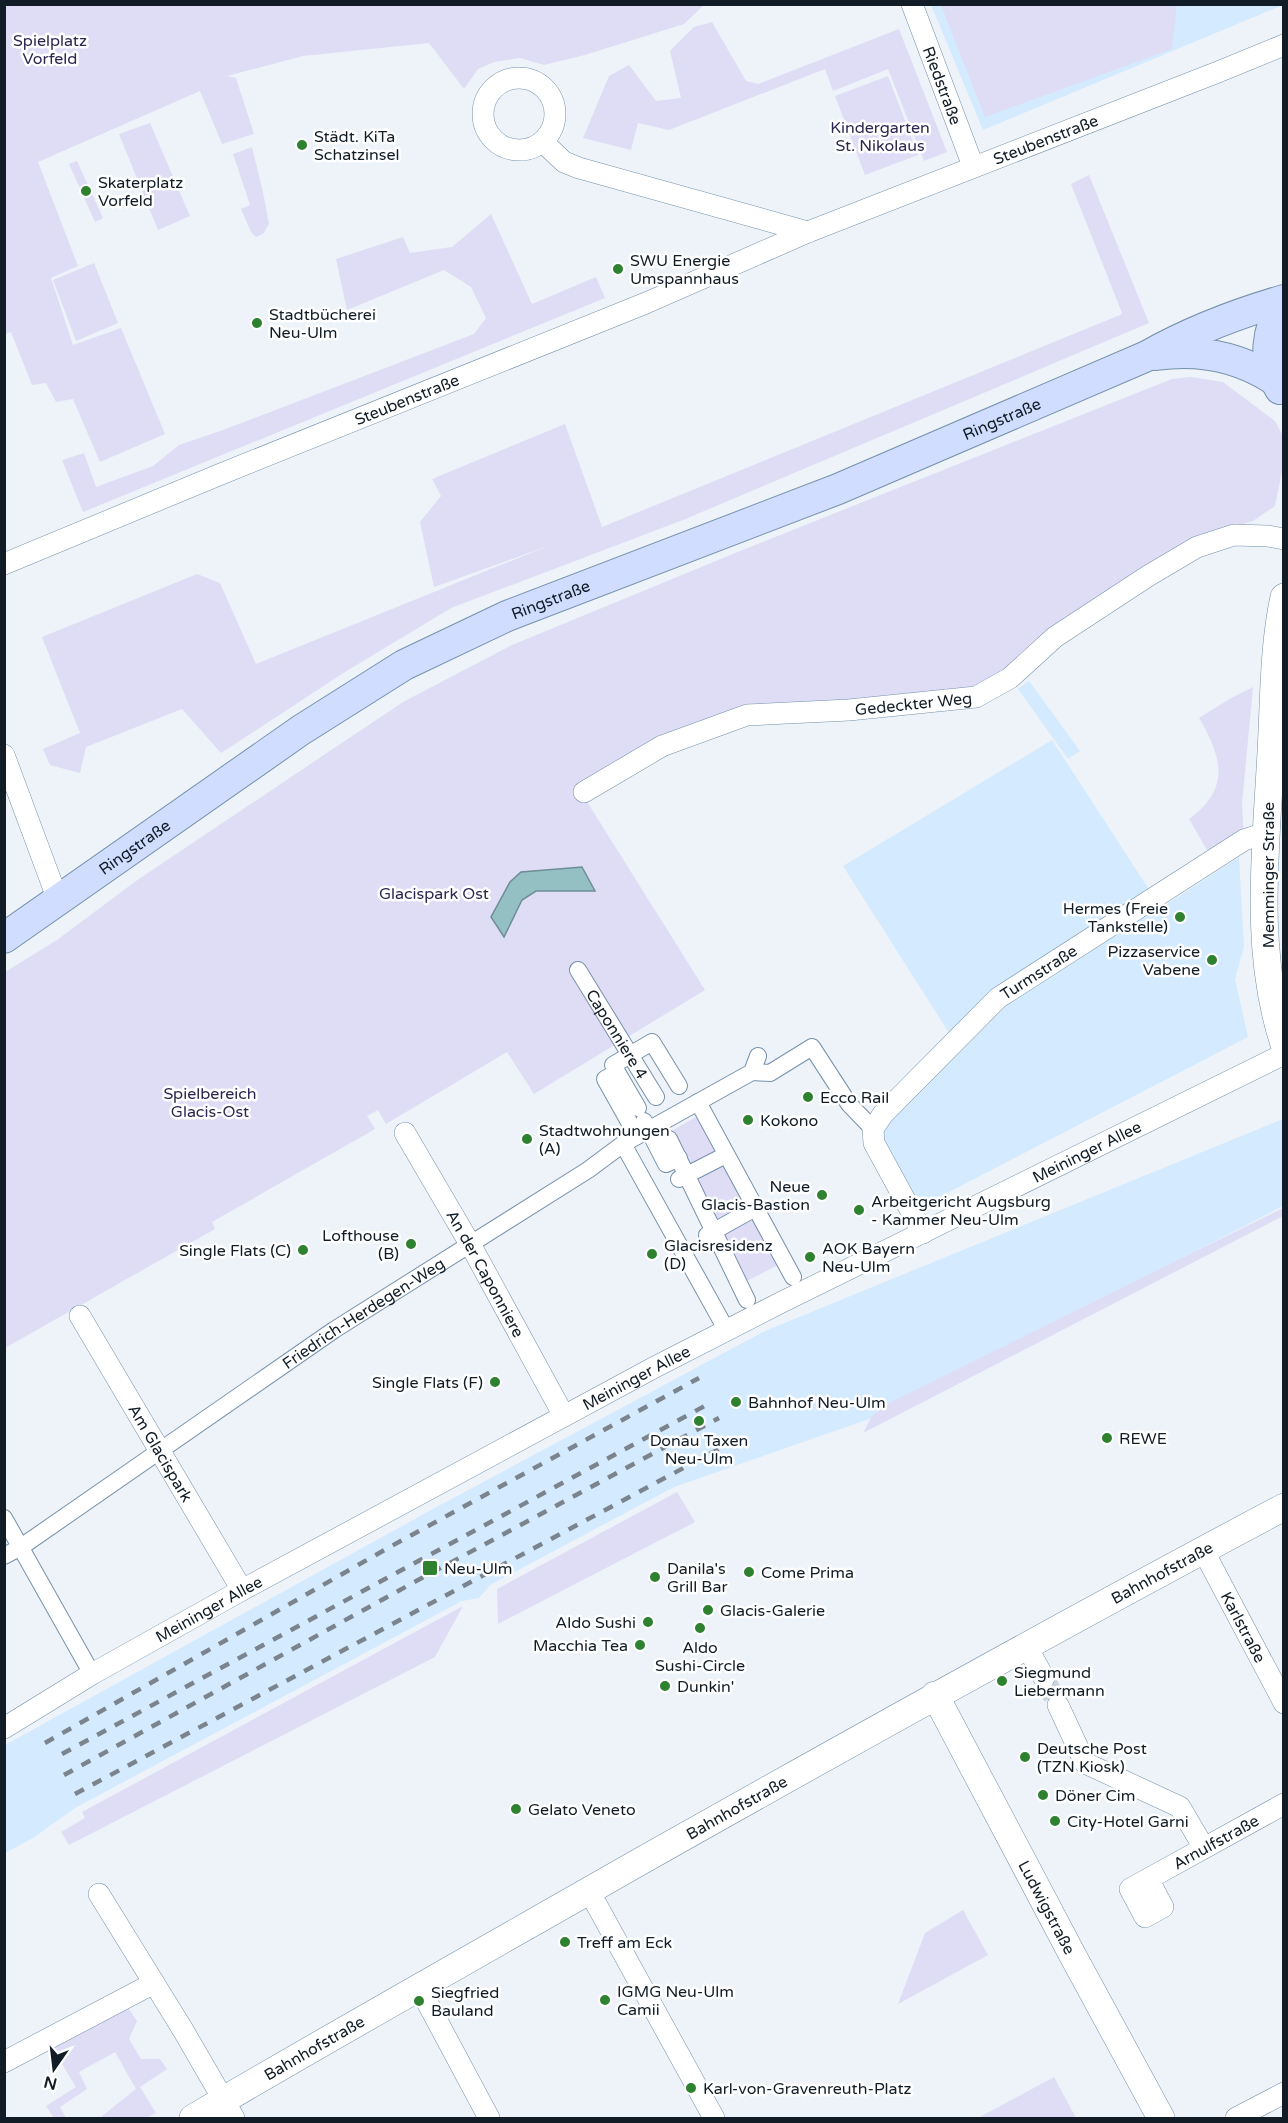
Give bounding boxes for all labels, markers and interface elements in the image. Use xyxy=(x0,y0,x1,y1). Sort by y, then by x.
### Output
park label: Spielplatz Vorfeld xyxy=(13,31,87,69)
street label: Riedstraße xyxy=(918,44,966,128)
street label: Steubenstraße xyxy=(991,111,1101,170)
park label: Kindergarten St. Nikolaus xyxy=(830,118,930,156)
place label: Städt. KiTa Schatzinsel xyxy=(314,127,399,165)
marker: Städt. KiTa Schatzinsel xyxy=(295,138,309,152)
place label: Skaterplatz Vorfeld xyxy=(98,173,183,211)
marker: Skaterplatz Vorfeld xyxy=(79,184,93,198)
place label: SWU Energie Umspannhaus xyxy=(630,251,739,289)
marker: SWU Energie Umspannhaus xyxy=(611,262,625,276)
place label: Stadtbücherei Neu-Ulm xyxy=(269,305,376,343)
marker: Stadtbücherei Neu-Ulm xyxy=(250,316,264,330)
street label: Steubenstraße xyxy=(352,370,462,430)
street label: Ringstraße xyxy=(960,394,1044,445)
street label: Ringstraße xyxy=(509,576,593,624)
street label: Gedeckter Weg xyxy=(854,688,973,720)
street label: Memminger Straße xyxy=(1259,802,1279,948)
street label: Ringstraße xyxy=(95,816,175,880)
park label: Glacispark Ost xyxy=(379,884,489,904)
place label: Hermes (Freie Tankstelle) xyxy=(1063,899,1168,937)
marker: Hermes (Freie Tankstelle) xyxy=(1173,910,1187,924)
street label: Turmstraße xyxy=(997,941,1081,1005)
place label: Pizzaservice Vabene xyxy=(1108,942,1200,980)
marker: Pizzaservice Vabene xyxy=(1205,953,1219,967)
street label: Caponniere 4 xyxy=(581,986,652,1083)
park label: Spielbereich Glacis-Ost xyxy=(163,1084,257,1122)
place label: Ecco Rail xyxy=(820,1088,889,1108)
marker: Ecco Rail xyxy=(801,1090,815,1104)
place label: Kokono xyxy=(760,1111,818,1131)
marker: Kokono xyxy=(741,1113,755,1127)
street label: Meininger Allee xyxy=(1029,1117,1145,1188)
place label: Stadtwohnungen (A) xyxy=(539,1121,670,1159)
marker: Stadtwohnungen (A) xyxy=(520,1132,534,1146)
place label: Neue Glacis-Bastion xyxy=(701,1177,810,1215)
marker: Neue Glacis-Bastion xyxy=(815,1188,829,1202)
place label: Arbeitgericht Augsburg - Kammer Neu-Ulm xyxy=(871,1192,1051,1230)
marker: Arbeitgericht Augsburg - Kammer Neu-Ulm xyxy=(852,1203,866,1217)
street label: An der Caponniere xyxy=(441,1207,528,1341)
place label: Lofthouse (B) xyxy=(322,1226,399,1264)
place label: Glacisresidenz (D) xyxy=(664,1236,773,1274)
marker: Lofthouse (B) xyxy=(404,1237,418,1251)
place label: AOK Bayern Neu-Ulm xyxy=(822,1239,915,1277)
place label: Single Flats (C) xyxy=(179,1241,291,1261)
marker: Single Flats (C) xyxy=(296,1243,310,1257)
marker: Glacisresidenz (D) xyxy=(645,1247,659,1261)
marker: AOK Bayern Neu-Ulm xyxy=(803,1250,817,1264)
street label: Friedrich-Herdegen-Weg xyxy=(279,1254,449,1374)
street label: Meininger Allee xyxy=(579,1342,694,1415)
place label: Single Flats (F) xyxy=(372,1373,483,1393)
marker: Single Flats (F) xyxy=(488,1375,502,1389)
place label: Bahnhof Neu-Ulm xyxy=(748,1393,886,1413)
marker: Bahnhof Neu-Ulm xyxy=(729,1395,743,1409)
street label: Am Glacispark xyxy=(123,1401,197,1506)
marker: Donau Taxen Neu-Ulm xyxy=(692,1414,706,1428)
place label: REWE xyxy=(1119,1429,1167,1449)
place label: Donau Taxen Neu-Ulm xyxy=(650,1431,748,1469)
marker: REWE xyxy=(1100,1431,1114,1445)
street label: Bahnhofstraße xyxy=(1108,1538,1217,1609)
marker: Neu-Ulm xyxy=(421,1559,439,1577)
place label: Neu-Ulm xyxy=(444,1559,513,1579)
place label: Danila's Grill Bar xyxy=(667,1559,728,1597)
place label: Come Prima xyxy=(761,1563,854,1583)
marker: Come Prima xyxy=(742,1565,756,1579)
marker: Danila's Grill Bar xyxy=(648,1570,662,1584)
street label: Meininger Allee xyxy=(152,1572,266,1647)
street label: Karlstraße xyxy=(1216,1588,1270,1666)
place label: Glacis-Galerie xyxy=(720,1601,825,1621)
marker: Glacis-Galerie xyxy=(701,1603,715,1617)
place label: Aldo Sushi xyxy=(555,1613,636,1633)
marker: Aldo Sushi xyxy=(641,1615,655,1629)
marker: Aldo Sushi-Circle xyxy=(693,1621,707,1635)
place label: Macchia Tea xyxy=(533,1636,628,1656)
marker: Macchia Tea xyxy=(633,1638,647,1652)
place label: Aldo Sushi-Circle xyxy=(655,1638,745,1676)
place label: Siegmund Liebermann xyxy=(1014,1663,1105,1701)
marker: Siegmund Liebermann xyxy=(995,1674,1009,1688)
place label: Dunkin' xyxy=(677,1677,734,1697)
marker: Dunkin' xyxy=(658,1679,672,1693)
place label: Deutsche Post (TZN Kiosk) xyxy=(1037,1739,1147,1777)
marker: Deutsche Post (TZN Kiosk) xyxy=(1018,1750,1032,1764)
street label: Bahnhofstraße xyxy=(683,1772,791,1844)
place label: Döner Cim xyxy=(1055,1786,1135,1806)
marker: Döner Cim xyxy=(1036,1788,1050,1802)
place label: Gelato Veneto xyxy=(528,1800,636,1820)
marker: Gelato Veneto xyxy=(509,1802,523,1816)
street label: Arnulfstraße xyxy=(1170,1811,1263,1874)
place label: City-Hotel Garni xyxy=(1067,1812,1189,1832)
marker: City-Hotel Garni xyxy=(1048,1814,1062,1828)
street label: Ludwigstraße xyxy=(1013,1857,1079,1958)
place label: Treff am Eck xyxy=(577,1933,673,1953)
marker: Treff am Eck xyxy=(558,1935,572,1949)
place label: IGMG Neu-Ulm Camii xyxy=(617,1982,734,2020)
place label: Siegfried Bauland xyxy=(431,1983,499,2021)
marker: IGMG Neu-Ulm Camii xyxy=(598,1993,612,2007)
marker: Siegfried Bauland xyxy=(412,1994,426,2008)
street label: Bahnhofstraße xyxy=(261,2012,368,2085)
north arrow xyxy=(24,2039,84,2099)
text: N xyxy=(42,2071,59,2094)
place label: Karl-von-Gravenreuth-Platz xyxy=(703,2079,912,2099)
marker: Karl-von-Gravenreuth-Platz xyxy=(684,2081,698,2095)

